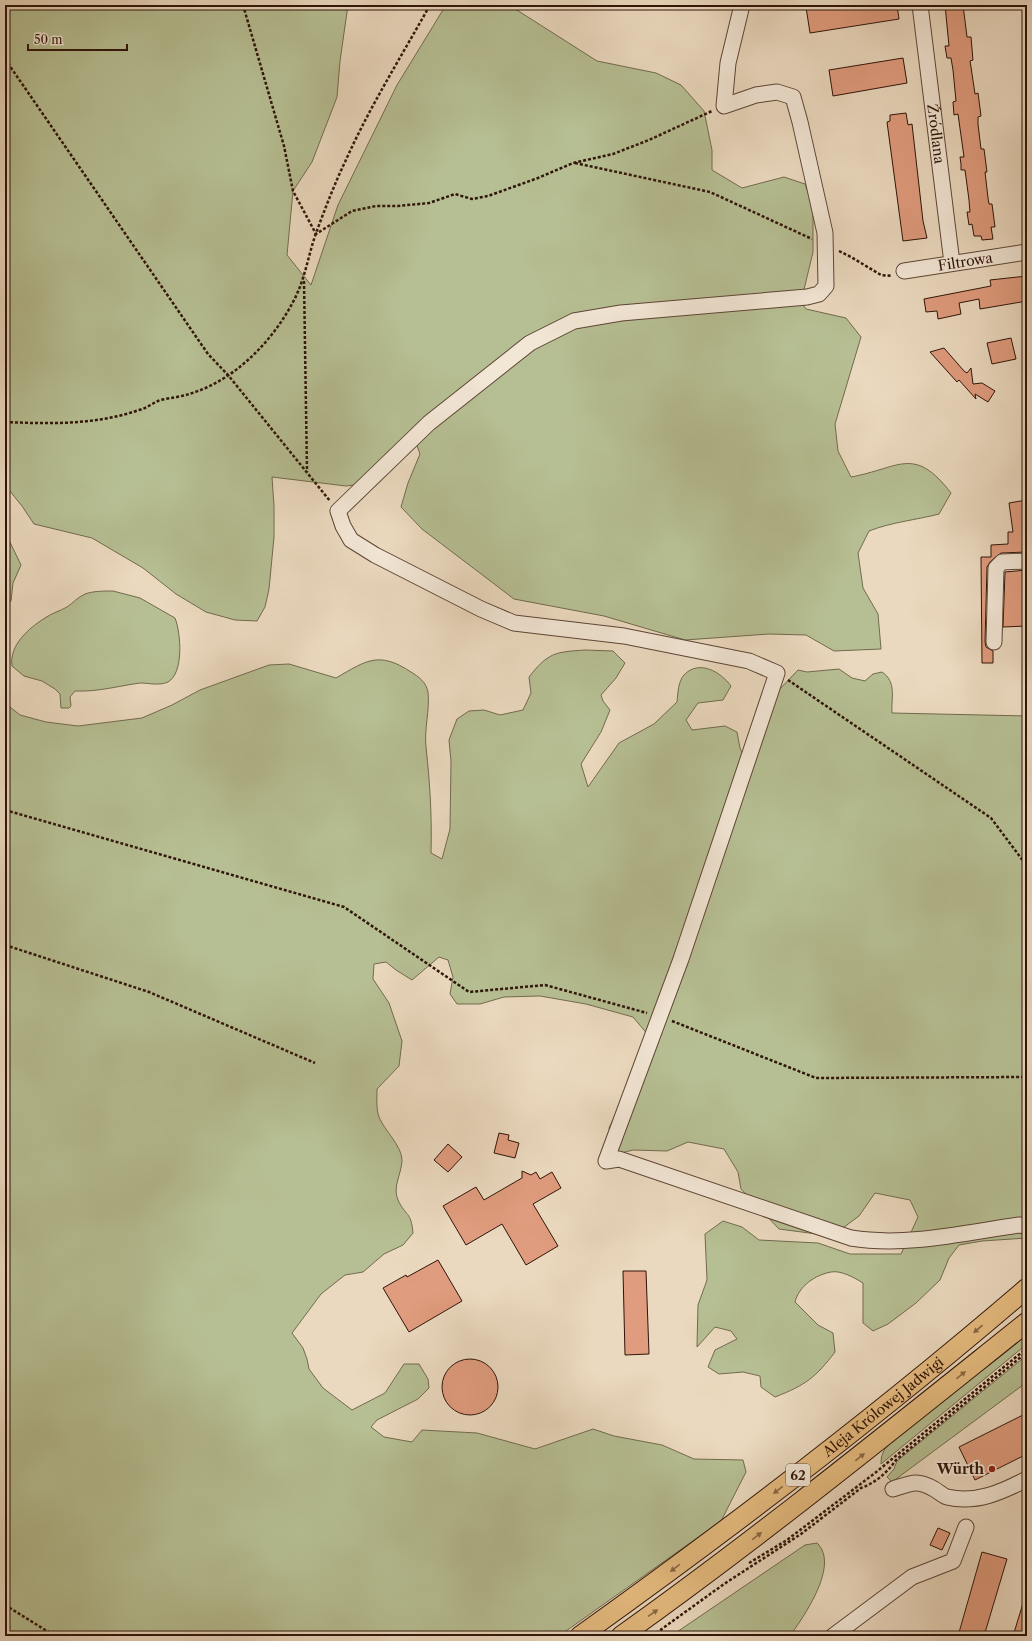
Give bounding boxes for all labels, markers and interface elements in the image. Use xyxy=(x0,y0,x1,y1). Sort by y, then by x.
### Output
scale bar xyxy=(28,26,127,52)
text: 50 m xyxy=(34,32,63,47)
street label: Źródlana xyxy=(923,103,949,166)
street label: Filtrowa xyxy=(937,248,994,275)
one-way arrow xyxy=(973,1325,983,1334)
street label: Aleja Królowej Jadwigi xyxy=(818,1353,947,1461)
one-way arrow xyxy=(956,1370,966,1379)
one-way arrow xyxy=(855,1452,865,1461)
place label: Würth xyxy=(936,1460,984,1478)
road number: 62 xyxy=(786,1464,810,1486)
marker: Würth xyxy=(987,1464,997,1474)
one-way arrow xyxy=(773,1486,784,1494)
one-way arrow xyxy=(752,1532,762,1540)
one-way arrow xyxy=(669,1564,680,1572)
one-way arrow xyxy=(647,1609,658,1617)

